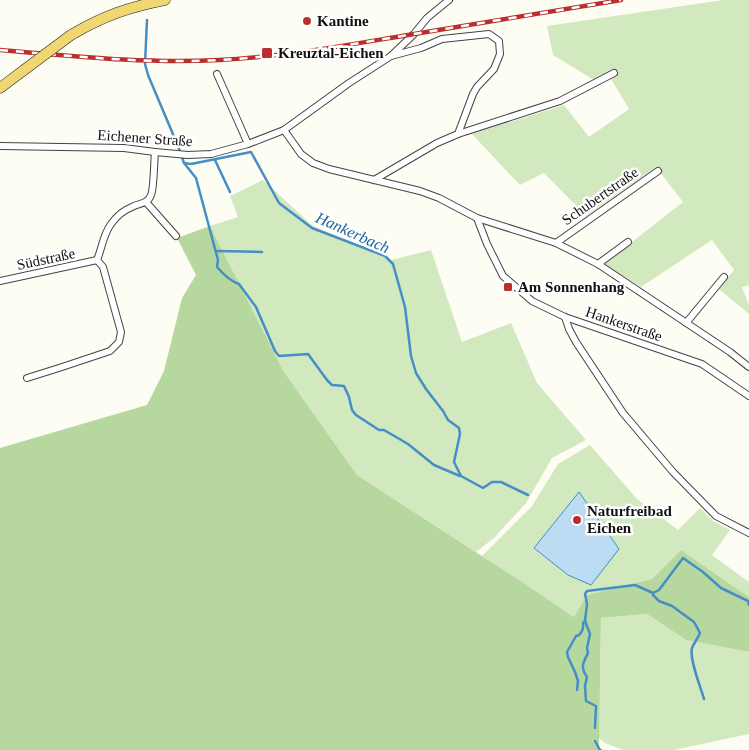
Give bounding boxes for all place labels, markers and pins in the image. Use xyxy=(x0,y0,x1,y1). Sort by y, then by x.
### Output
place label: Kantine xyxy=(317,13,369,29)
marker: Kantine xyxy=(301,15,313,27)
place label: Kreuztal-Eichen xyxy=(278,45,384,61)
marker: Kreuztal-Eichen xyxy=(260,46,274,60)
place label: Am Sonnenhang xyxy=(518,279,625,295)
marker: Am Sonnenhang xyxy=(502,281,514,293)
place label: Naturfreibad Eichen xyxy=(587,503,672,536)
marker: Naturfreibad Eichen xyxy=(571,514,583,526)

